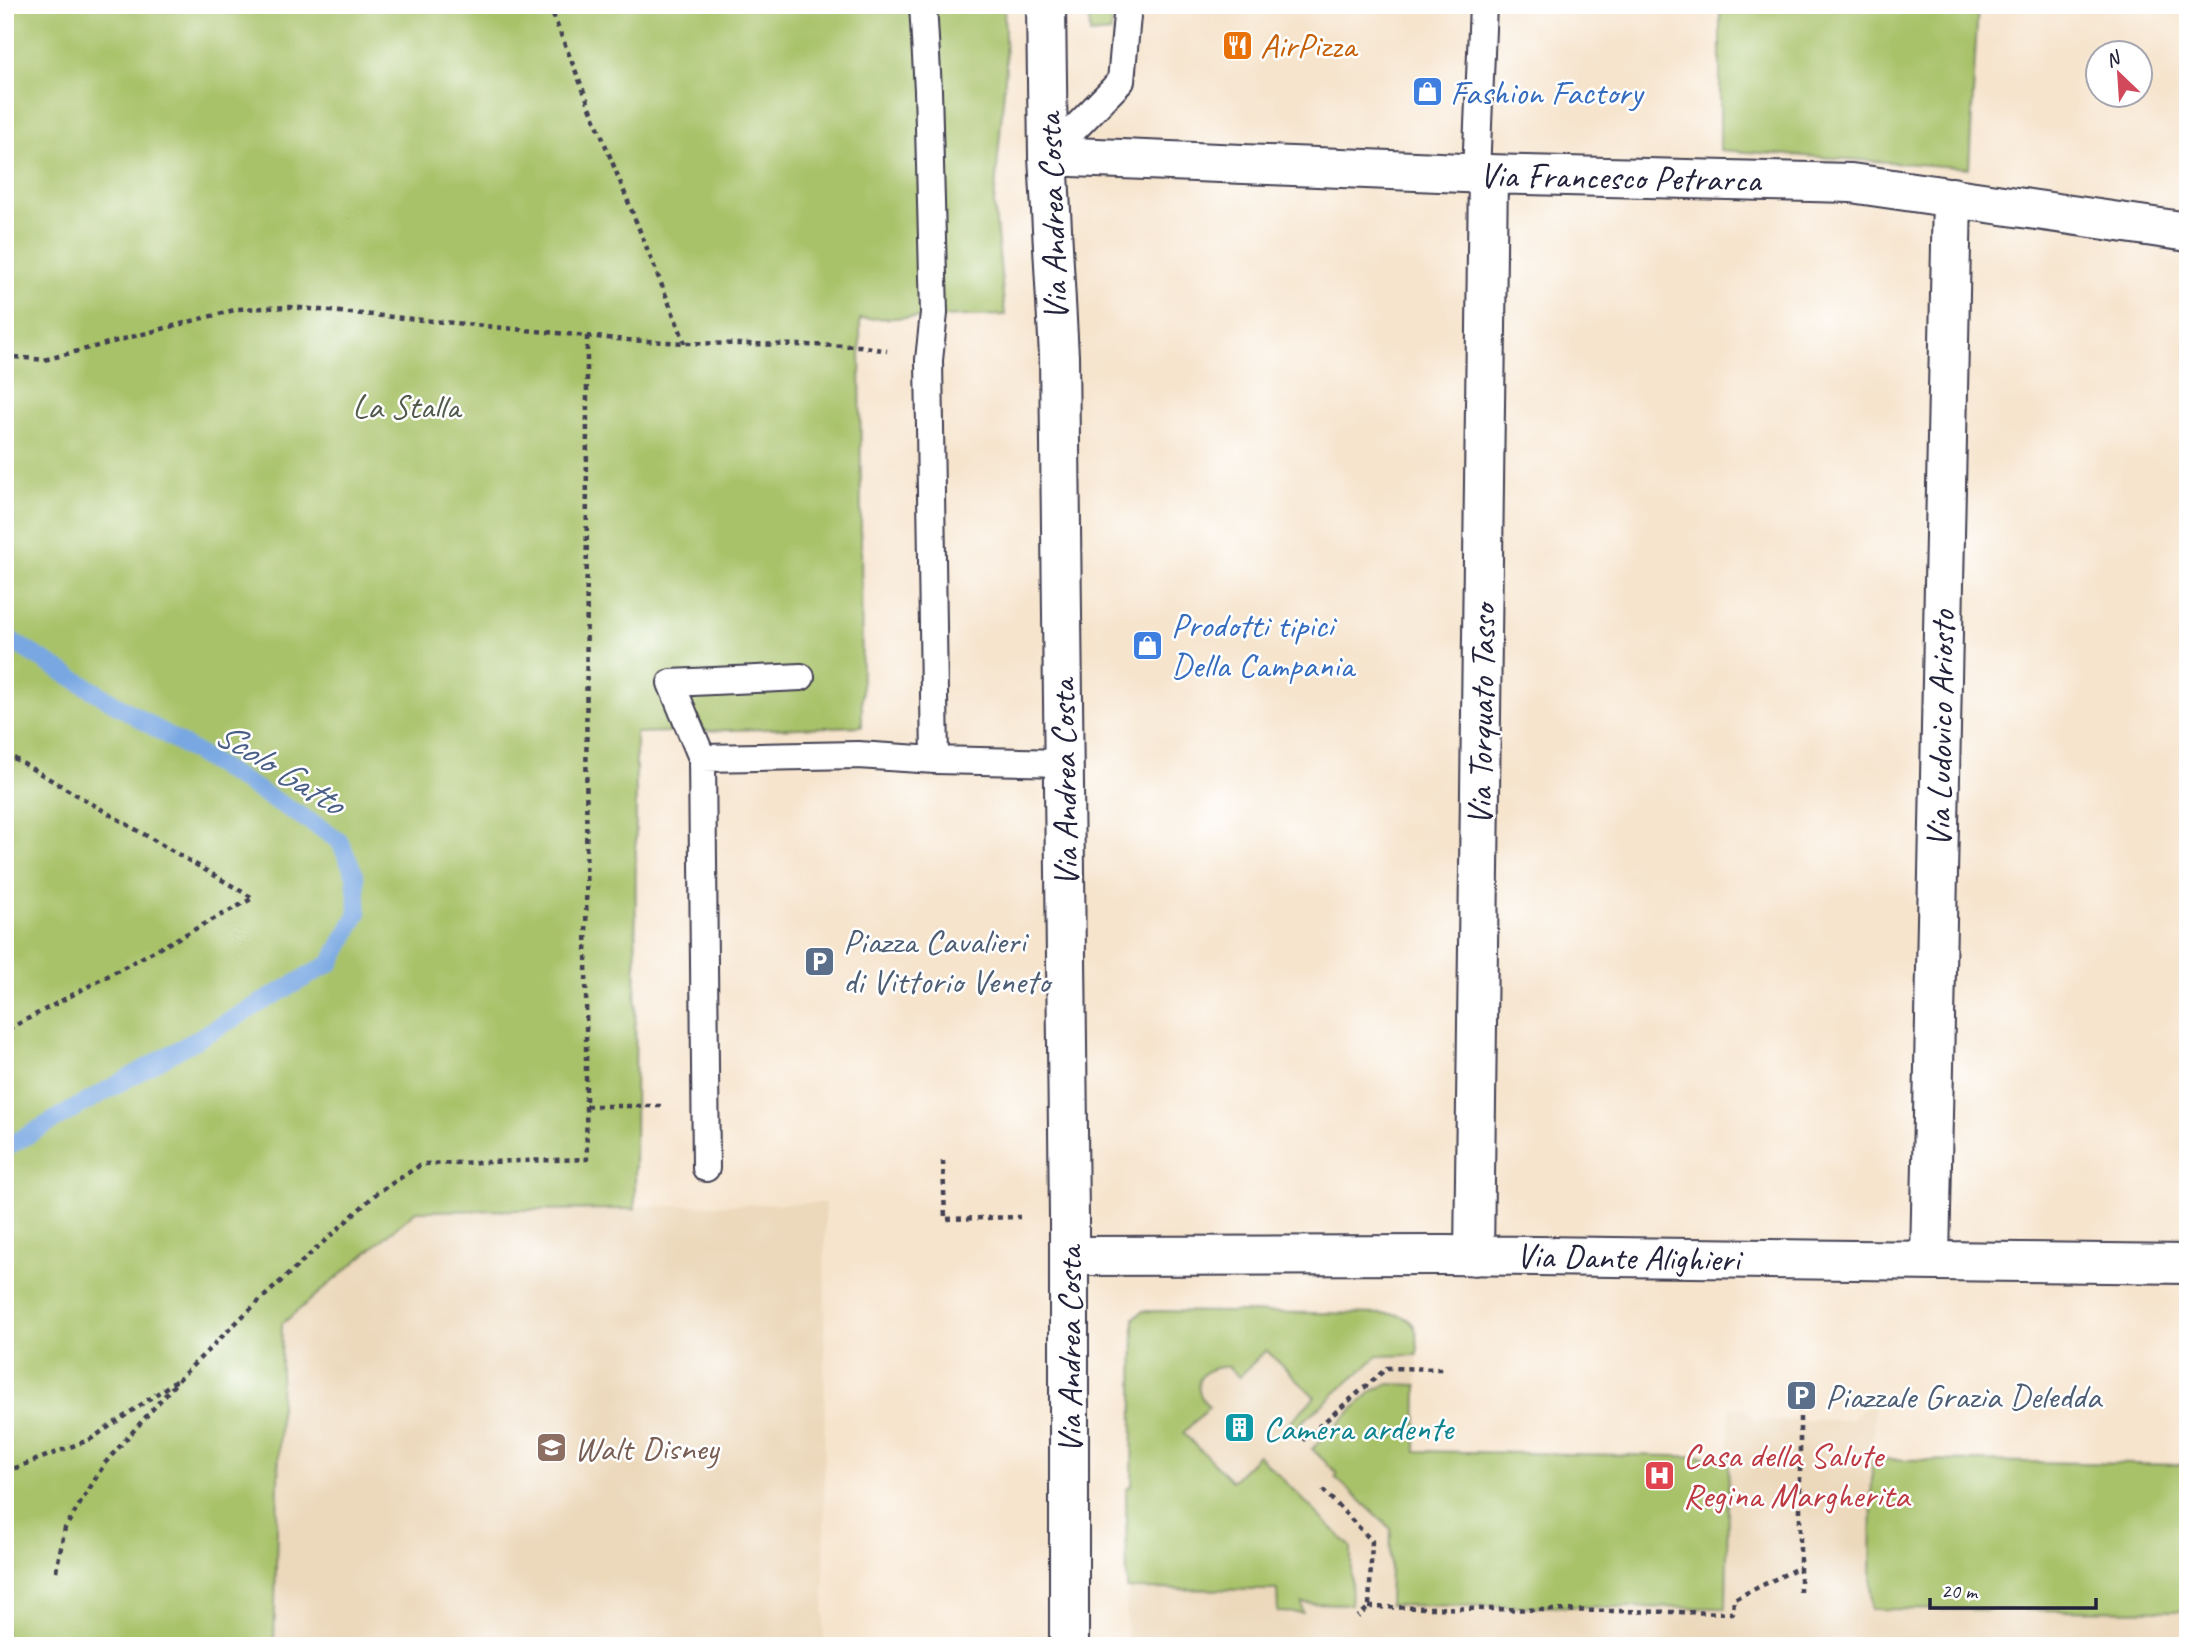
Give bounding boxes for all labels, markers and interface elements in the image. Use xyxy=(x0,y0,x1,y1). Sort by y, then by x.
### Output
place label: AirPizza xyxy=(1260,23,1359,68)
restaurant icon: AirPizza xyxy=(1220,28,1254,62)
north arrow xyxy=(2084,38,2154,108)
text: N xyxy=(2102,45,2126,73)
place label: Fashion Factory xyxy=(1450,70,1645,115)
shop icon: Fashion Factory xyxy=(1410,75,1444,109)
street label: Via Andrea Costa xyxy=(1026,110,1079,321)
street label: Via Francesco Petrarca xyxy=(1479,153,1763,202)
park label: La Stalla xyxy=(352,384,462,429)
street label: Via Torquato Tasso xyxy=(1457,600,1506,826)
place label: Prodotti tipici Della Campania xyxy=(1171,603,1356,688)
street label: Via Ludovico Ariosto xyxy=(1916,609,1965,848)
shop icon: Prodotti tipici Della Campania xyxy=(1131,628,1165,662)
street label: Via Andrea Costa xyxy=(1040,676,1089,887)
water label: Scolo Gatto xyxy=(207,710,357,828)
place label: Piazza Cavalieri di Vittorio Veneto xyxy=(843,919,1053,1004)
parking icon: Piazza Cavalieri di Vittorio Veneto xyxy=(803,944,837,978)
street label: Via Dante Alighieri xyxy=(1516,1233,1745,1282)
street label: Via Andrea Costa xyxy=(1047,1244,1092,1454)
place label: Piazzale Grazia Deledda xyxy=(1825,1374,2104,1419)
parking icon: Piazzale Grazia Deledda xyxy=(1785,1379,1819,1413)
place label: Camera ardente xyxy=(1263,1406,1456,1451)
building icon: Camera ardente xyxy=(1223,1411,1257,1445)
place label: Walt Disney xyxy=(574,1426,720,1471)
school or university icon: Walt Disney xyxy=(534,1431,568,1465)
place label: Casa della Salute Regina Margherita xyxy=(1683,1433,1912,1518)
hospital icon: Casa della Salute Regina Margherita xyxy=(1643,1458,1677,1492)
scale bar xyxy=(1930,1567,2097,1611)
text: 20 m xyxy=(1941,1578,1979,1604)

